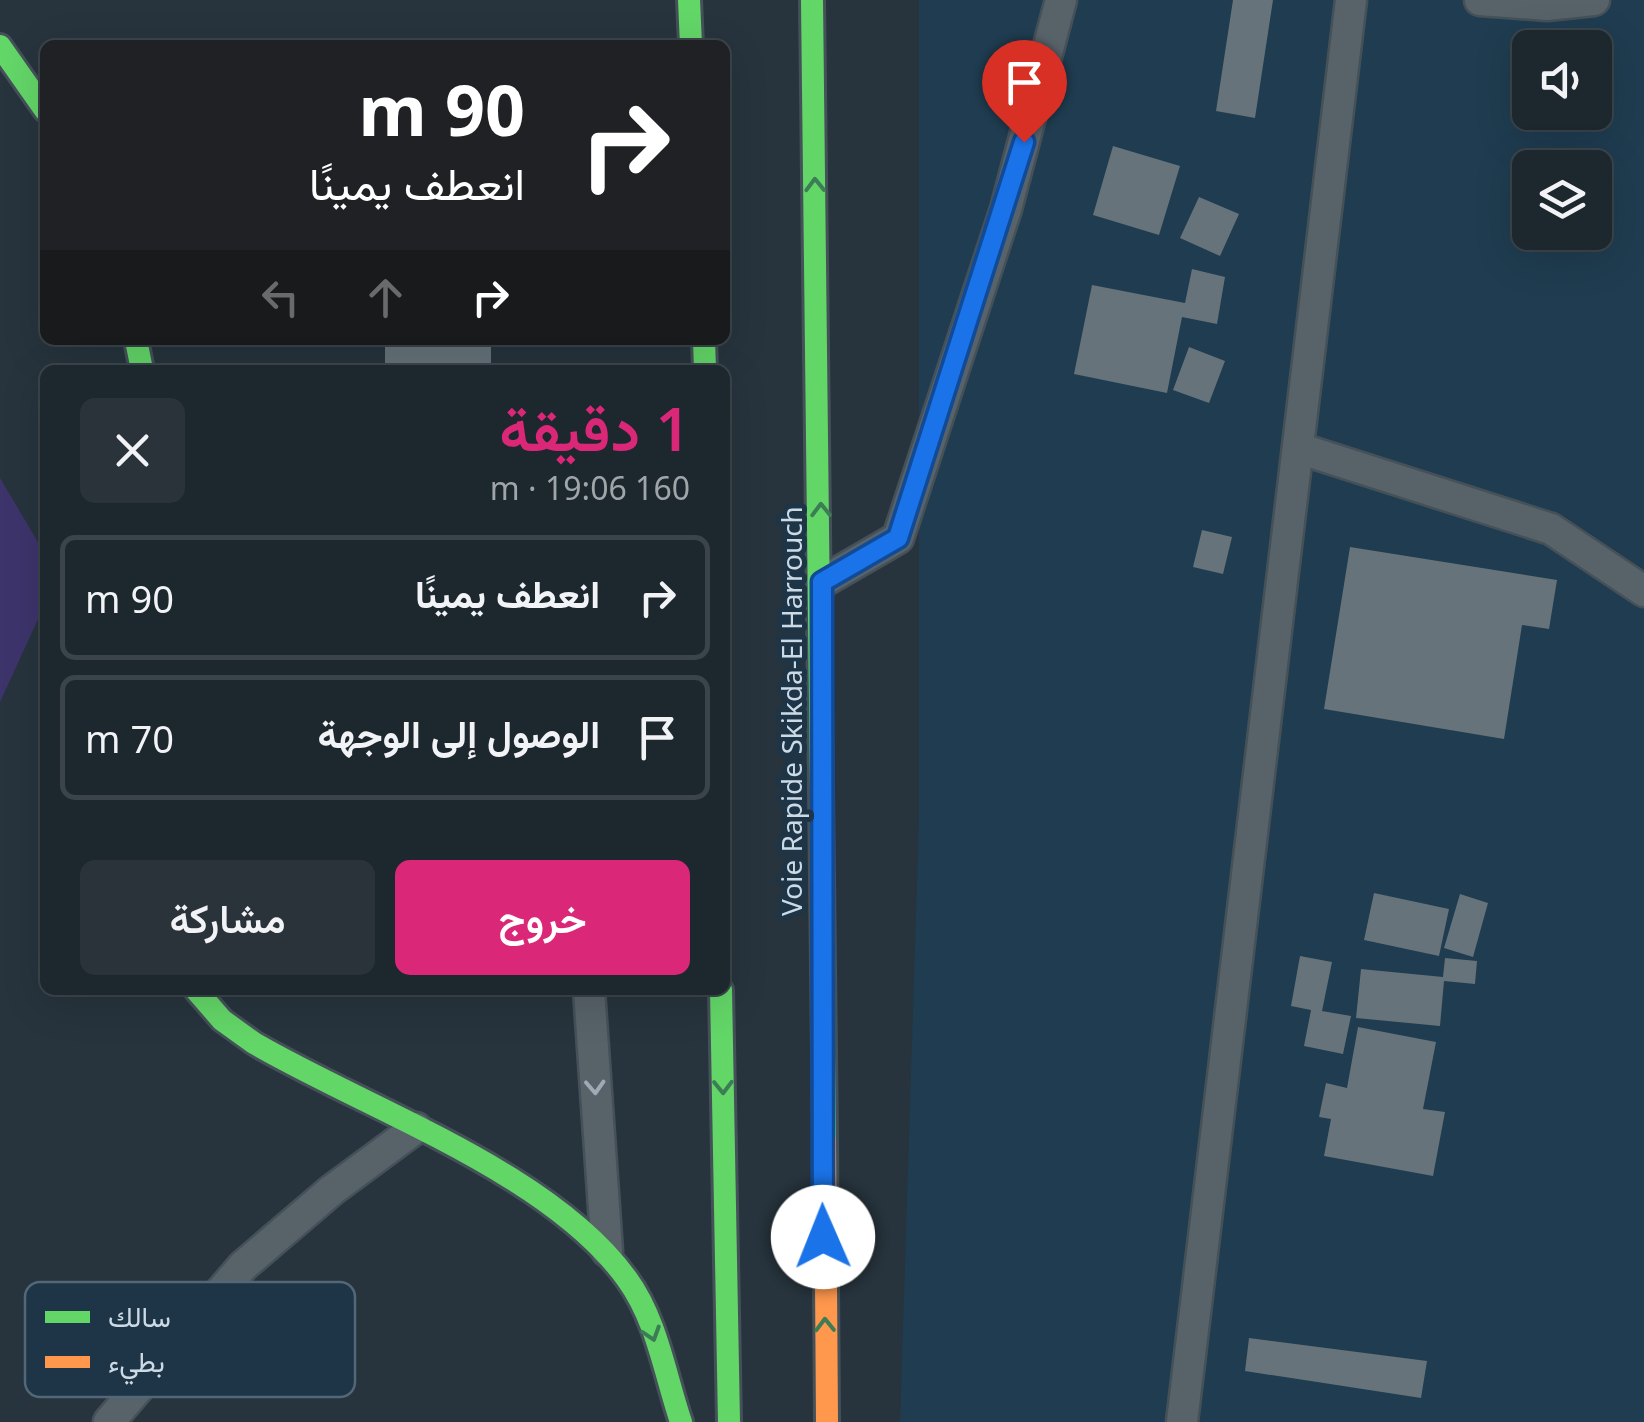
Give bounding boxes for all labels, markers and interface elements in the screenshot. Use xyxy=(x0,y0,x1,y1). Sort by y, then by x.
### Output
map controls xyxy=(1512,30,1612,250)
button: sound xyxy=(1512,30,1612,130)
pin xyxy=(982,40,1067,143)
icon: arrive xyxy=(997,55,1052,110)
text: 90 m xyxy=(358,61,525,157)
icon: right xyxy=(560,80,690,210)
button: layers xyxy=(1512,150,1612,250)
text: انعطف يمينًا xyxy=(309,152,525,213)
one-way arrow xyxy=(804,176,826,192)
icon: left xyxy=(253,270,308,325)
icon: ahead xyxy=(358,270,413,325)
icon: right xyxy=(463,270,518,325)
text: 1 دقيقة xyxy=(499,387,690,469)
button: close xyxy=(80,398,185,503)
text: 160 m · 19:06 xyxy=(490,466,690,509)
one-way arrow xyxy=(810,501,831,517)
street label: Voie Rapide Skikda-El Harrouch xyxy=(772,506,810,916)
text: انعطف يمينًا xyxy=(415,567,600,619)
icon: right xyxy=(630,570,685,625)
text: 90 m xyxy=(85,572,174,624)
text: الوصول إلى الوجهة xyxy=(318,707,600,759)
icon: arrive xyxy=(630,710,685,765)
text: 70 m xyxy=(85,712,174,764)
button: مشاركة xyxy=(80,860,375,975)
button: خروج xyxy=(395,860,690,975)
one-way arrow xyxy=(584,1080,605,1096)
one-way arrow xyxy=(712,1080,733,1096)
position arrow xyxy=(771,1185,875,1289)
legend xyxy=(25,1282,355,1397)
text: سالك xyxy=(108,1297,171,1335)
one-way arrow xyxy=(814,1316,835,1332)
one-way arrow xyxy=(641,1324,661,1341)
text: بطيء xyxy=(108,1342,165,1385)

